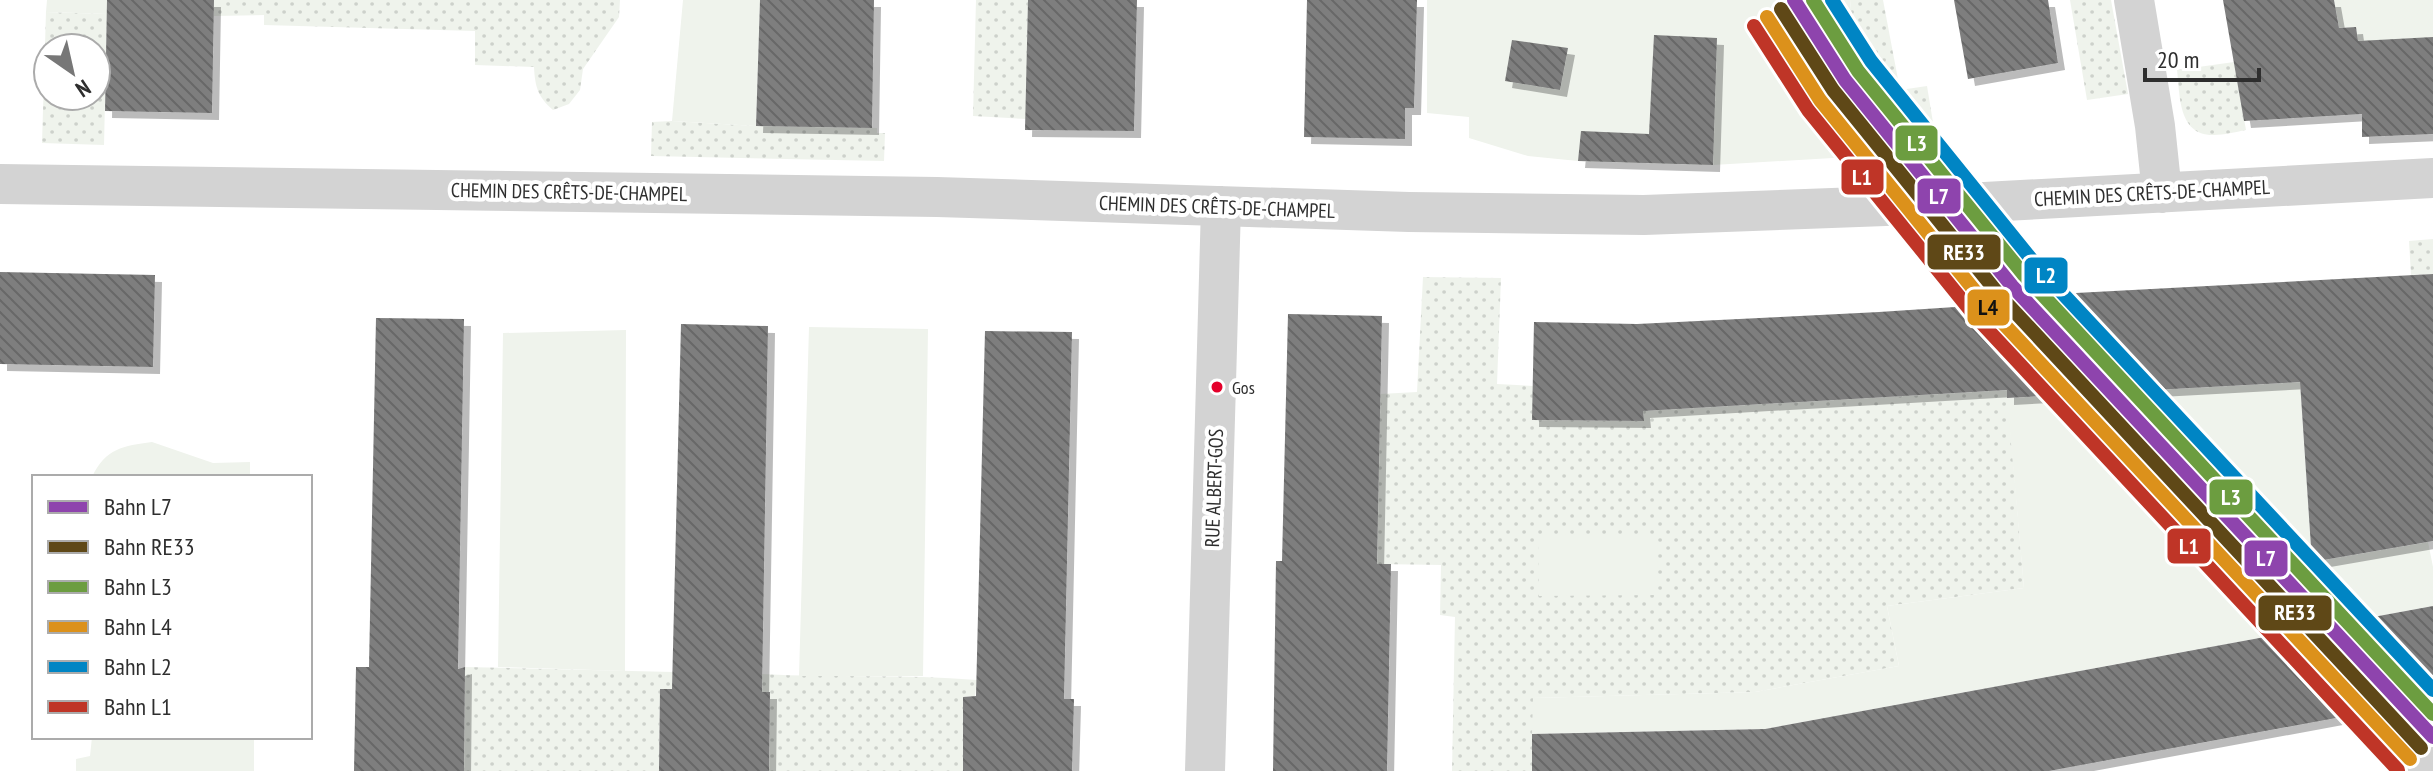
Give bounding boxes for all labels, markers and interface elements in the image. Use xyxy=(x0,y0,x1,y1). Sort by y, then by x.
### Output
north arrow xyxy=(32,32,112,112)
scale bar xyxy=(2145,32,2259,82)
text: 20 m xyxy=(2157,44,2199,75)
text: N xyxy=(70,74,96,104)
line badge: L3 xyxy=(1894,124,1939,162)
text: L3 xyxy=(1907,129,1927,157)
line badge: L1 xyxy=(1840,158,1885,196)
text: L1 xyxy=(1852,163,1872,191)
street label: CHEMIN DES CRÊTS-DE-CHAMPEL xyxy=(2033,174,2271,212)
street label: CHEMIN DES CRÊTS-DE-CHAMPEL xyxy=(451,177,688,207)
line badge: L7 xyxy=(1916,177,1962,215)
text: L7 xyxy=(1929,182,1949,210)
street label: CHEMIN DES CRÊTS-DE-CHAMPEL xyxy=(1098,190,1336,224)
line badge: RE33 xyxy=(1926,233,2002,271)
text: RE33 xyxy=(1943,238,1985,266)
line badge: L2 xyxy=(2023,256,2069,295)
text: L2 xyxy=(2036,261,2056,289)
line badge: L4 xyxy=(1966,288,2011,327)
text: L4 xyxy=(1978,293,1998,321)
place label: Gos xyxy=(1232,376,1255,399)
marker: Gos xyxy=(1209,379,1225,395)
street label: RUE ALBERT-GOS xyxy=(1199,428,1229,548)
legend xyxy=(32,475,312,739)
line badge: L3 xyxy=(2208,478,2254,516)
text: L3 xyxy=(2221,483,2241,511)
text: Bahn L7 xyxy=(104,491,172,522)
line badge: L1 xyxy=(2166,527,2212,565)
text: Bahn RE33 xyxy=(104,531,195,562)
text: L1 xyxy=(2179,532,2199,560)
line badge: L7 xyxy=(2243,539,2289,578)
text: L7 xyxy=(2256,544,2276,572)
text: Bahn L3 xyxy=(104,571,172,602)
line badge: RE33 xyxy=(2257,594,2333,632)
text: RE33 xyxy=(2274,598,2316,626)
text: Bahn L4 xyxy=(104,611,172,642)
text: Bahn L2 xyxy=(104,651,172,682)
text: Bahn L1 xyxy=(104,691,172,722)

